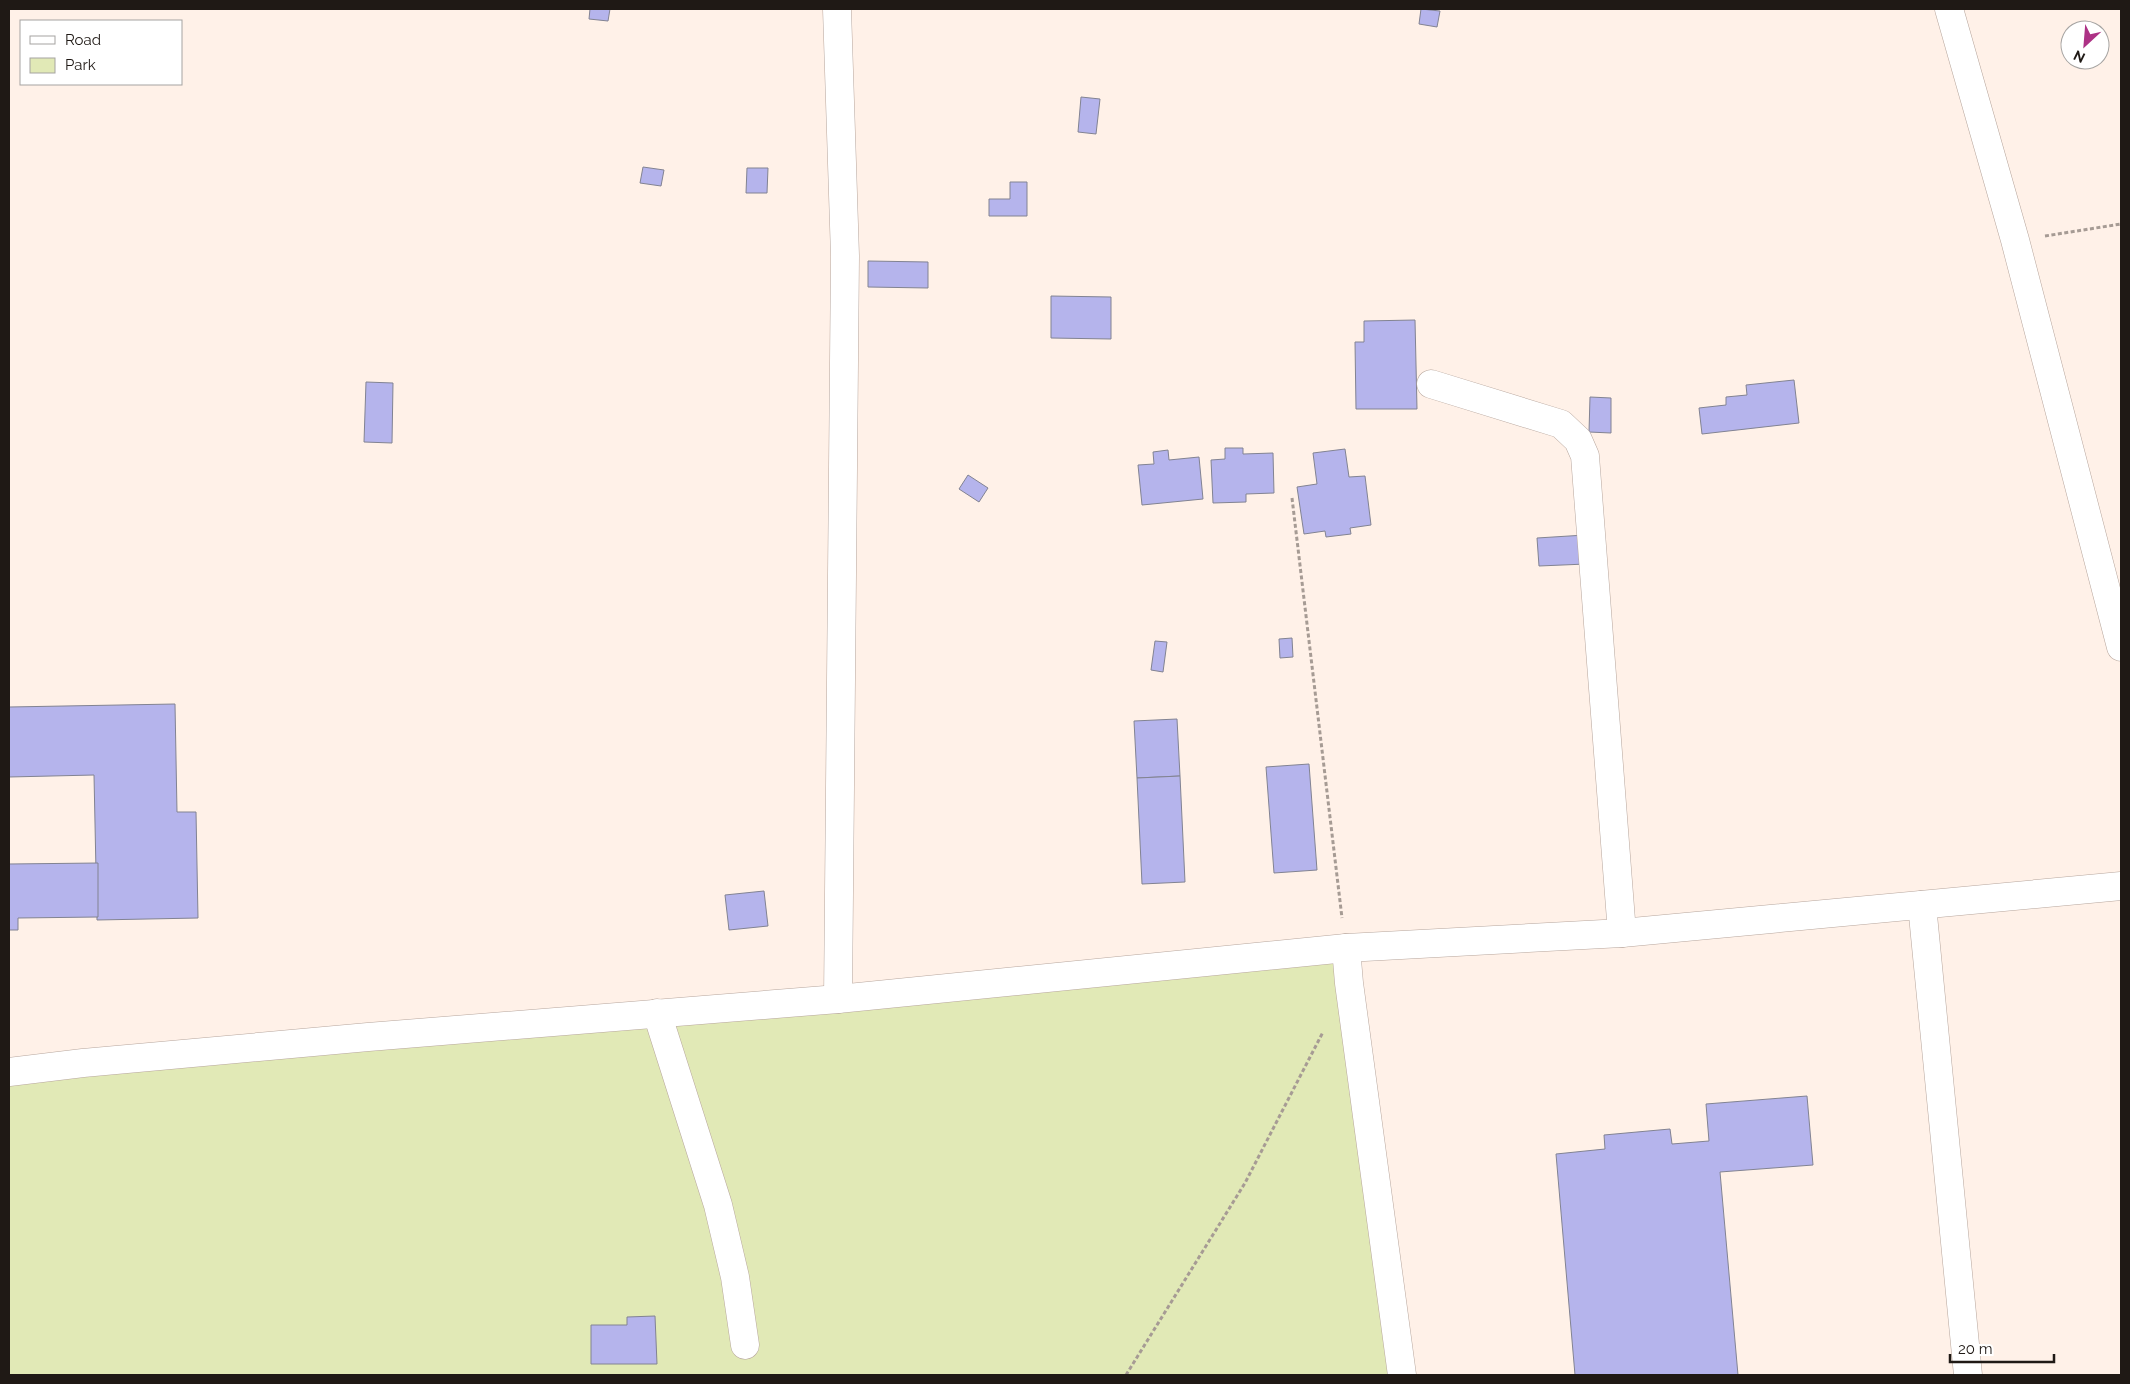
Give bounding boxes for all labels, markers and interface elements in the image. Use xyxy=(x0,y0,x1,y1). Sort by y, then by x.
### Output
legend xyxy=(20,20,182,85)
north arrow xyxy=(2060,20,2110,70)
text: Road xyxy=(65,31,101,49)
text: N xyxy=(2071,47,2088,66)
text: Park xyxy=(65,56,96,74)
scale bar xyxy=(1950,1332,2054,1364)
text: 20 m xyxy=(1958,1340,1993,1358)

